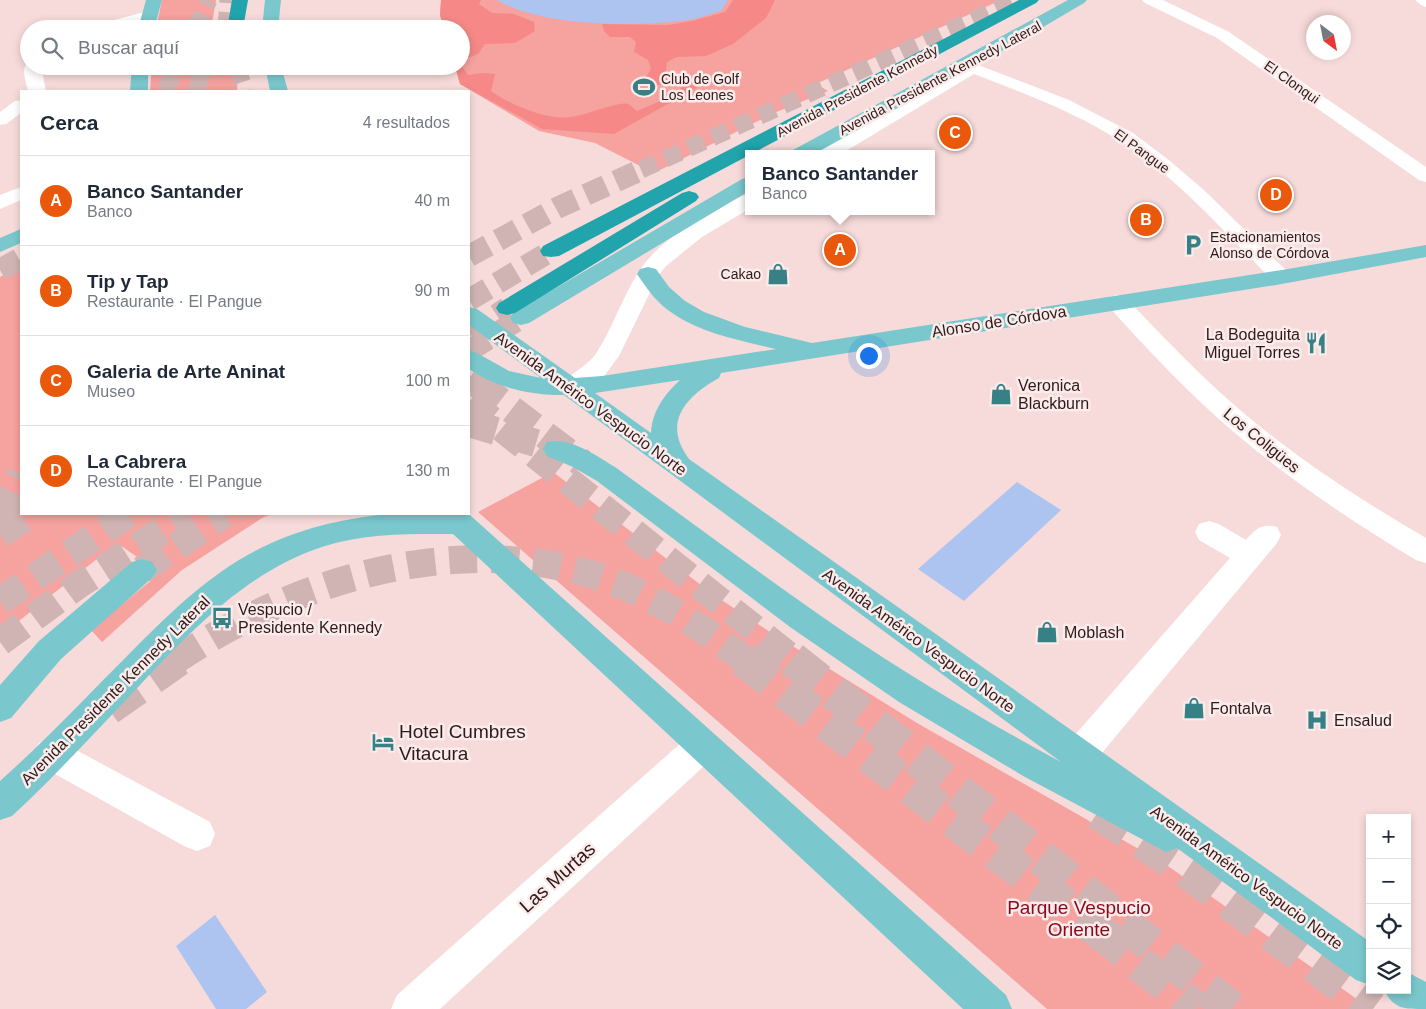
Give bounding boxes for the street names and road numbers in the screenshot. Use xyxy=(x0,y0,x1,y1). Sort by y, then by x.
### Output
street label: Avenida Presidente Kennedy Lateral xyxy=(836,17,1044,139)
street label: Avenida Presidente Kennedy xyxy=(773,41,941,141)
street label: El Clonqui xyxy=(1261,57,1323,107)
street label: El Pangue xyxy=(1111,126,1173,177)
street label: Alonso de Córdova xyxy=(931,302,1068,341)
street label: Avenida Américo Vespucio Norte xyxy=(492,328,690,479)
street label: Los Coligües xyxy=(1220,405,1303,476)
street label: Avenida Américo Vespucio Norte xyxy=(820,565,1018,716)
street label: Avenida Presidente Kennedy Lateral xyxy=(18,593,213,788)
street label: Avenida Américo Vespucio Norte xyxy=(1148,802,1346,953)
street label: Las Murtas xyxy=(515,838,599,917)

